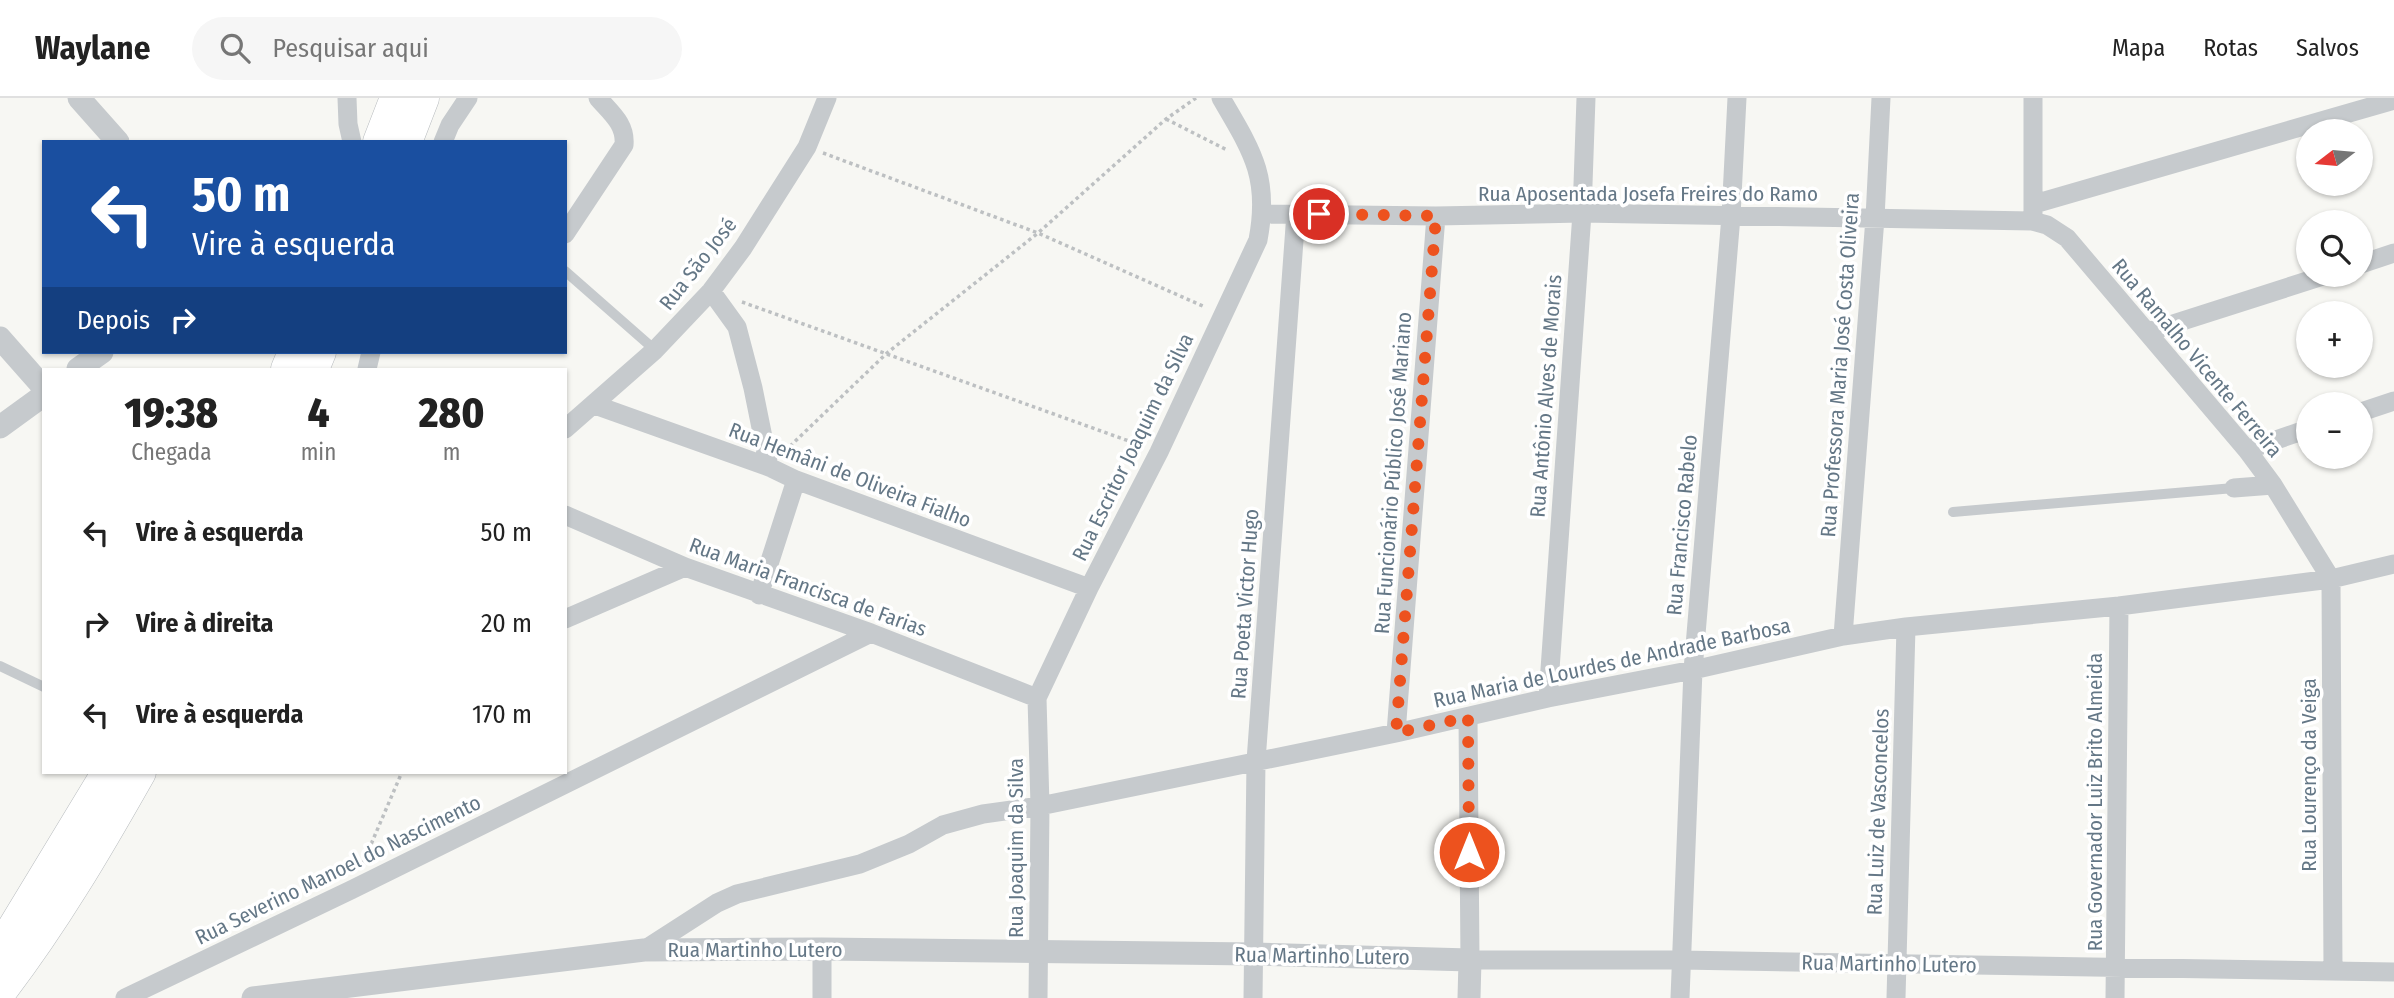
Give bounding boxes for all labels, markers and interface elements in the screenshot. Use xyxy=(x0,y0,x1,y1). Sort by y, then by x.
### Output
search box xyxy=(192,17,682,80)
text: Waylane xyxy=(35,28,150,68)
icon: search xyxy=(216,29,254,67)
text: Pesquisar aqui xyxy=(272,33,429,64)
text: Mapa xyxy=(2112,34,2165,62)
text: Rotas xyxy=(2203,34,2258,62)
text: Salvos xyxy=(2296,34,2359,62)
north arrow xyxy=(2296,119,2373,196)
map controls xyxy=(2296,119,2373,469)
text: 50 m xyxy=(192,165,290,224)
icon: left xyxy=(77,168,168,259)
street label: Rua Aposentada Josefa Freires do Ramo xyxy=(1478,181,1818,207)
pin xyxy=(1289,184,1349,244)
street label: Rua Professora Maria José Costa Oliveira xyxy=(1815,192,1865,538)
icon: arrive xyxy=(1300,195,1338,233)
button: search xyxy=(2296,210,2373,287)
street label: Rua São José xyxy=(654,212,742,316)
text: Vire à esquerda xyxy=(192,225,395,263)
street label: Rua Ramalho Vicente Ferreira xyxy=(2106,253,2288,463)
street label: Rua Antônio Alves de Morais xyxy=(1525,274,1567,518)
icon: right xyxy=(164,301,202,339)
button: + xyxy=(2296,301,2373,378)
text: Depois xyxy=(77,305,150,336)
street label: Rua Funcionário Público José Mariano xyxy=(1369,311,1417,635)
street label: Rua Escritor Joaquim da Silva xyxy=(1066,329,1200,565)
text: 19:38 xyxy=(125,388,218,438)
text: 4 xyxy=(307,388,329,438)
text: 280 xyxy=(419,388,484,438)
button: − xyxy=(2296,392,2373,469)
street label: Rua Hemâni de Oliveira Fialho xyxy=(725,417,975,533)
street label: Rua Francisco Rabelo xyxy=(1661,433,1703,617)
text: Chegada xyxy=(131,438,211,466)
text: min xyxy=(301,438,336,466)
text: m xyxy=(443,438,460,466)
street label: Rua Poeta Victor Hugo xyxy=(1225,508,1265,700)
icon: left xyxy=(77,514,115,552)
text: Vire à esquerda xyxy=(136,517,303,548)
text: 50 m xyxy=(480,517,532,548)
street label: Rua Maria Francisca de Farias xyxy=(686,532,930,642)
icon: right xyxy=(77,605,115,643)
text: Vire à direita xyxy=(136,608,274,639)
text: 20 m xyxy=(481,608,532,639)
street label: Rua Maria de Lourdes de Andrade Barbosa xyxy=(1431,612,1793,714)
street label: Rua Governador Luiz Brito Almeida xyxy=(2082,653,2108,951)
street label: Rua Lourenço da Veiga xyxy=(2296,678,2322,872)
icon: left xyxy=(77,696,115,734)
text: Vire à esquerda xyxy=(136,699,303,730)
text: 170 m xyxy=(472,699,532,730)
street label: Rua Luiz de Vasconcelos xyxy=(1861,708,1895,916)
street label: Rua Joaquim da Silva xyxy=(1003,758,1029,938)
street label: Rua Severino Manoel do Nascimento xyxy=(191,789,485,951)
position arrow xyxy=(1432,815,1506,889)
street label: Rua Martinho Lutero xyxy=(667,937,843,963)
street label: Rua Martinho Lutero xyxy=(1234,941,1410,971)
street label: Rua Martinho Lutero xyxy=(1801,949,1977,979)

